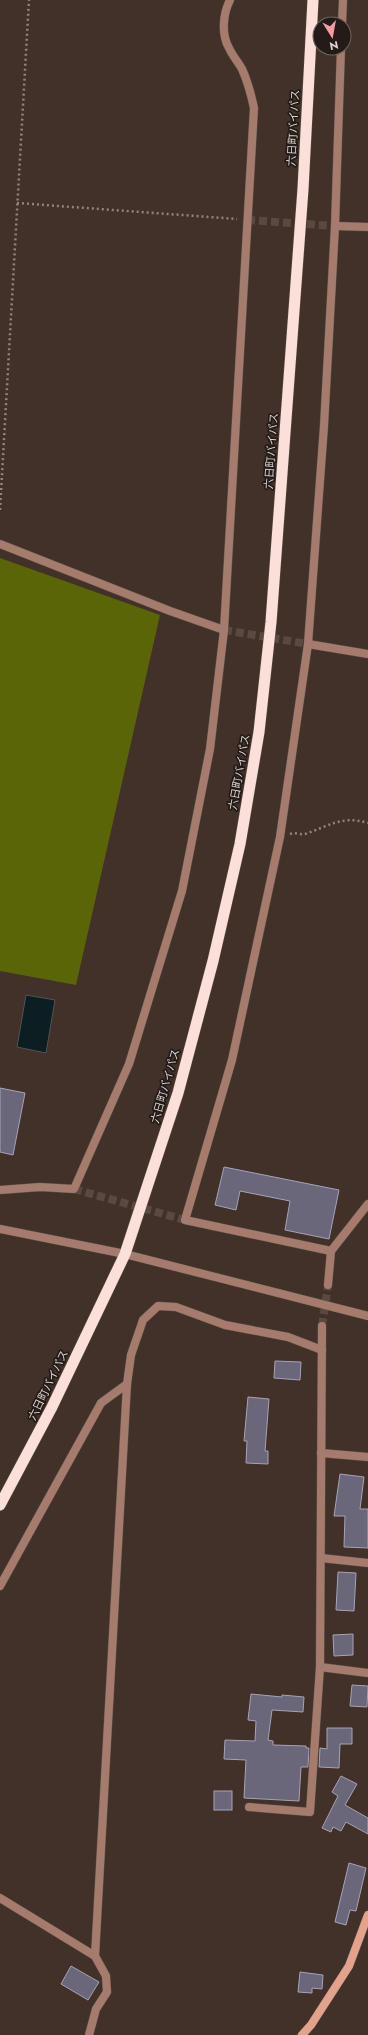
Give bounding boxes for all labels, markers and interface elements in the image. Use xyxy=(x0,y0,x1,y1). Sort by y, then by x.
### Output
north arrow xyxy=(312,16,352,56)
text: N xyxy=(328,37,340,55)
street label: 六日町バイパス xyxy=(283,89,303,167)
street label: 六日町バイパス xyxy=(260,412,282,490)
street label: 六日町バイパス xyxy=(224,733,254,811)
street label: 六日町バイパス xyxy=(147,1047,183,1125)
street label: 六日町バイパス xyxy=(24,1347,72,1423)

